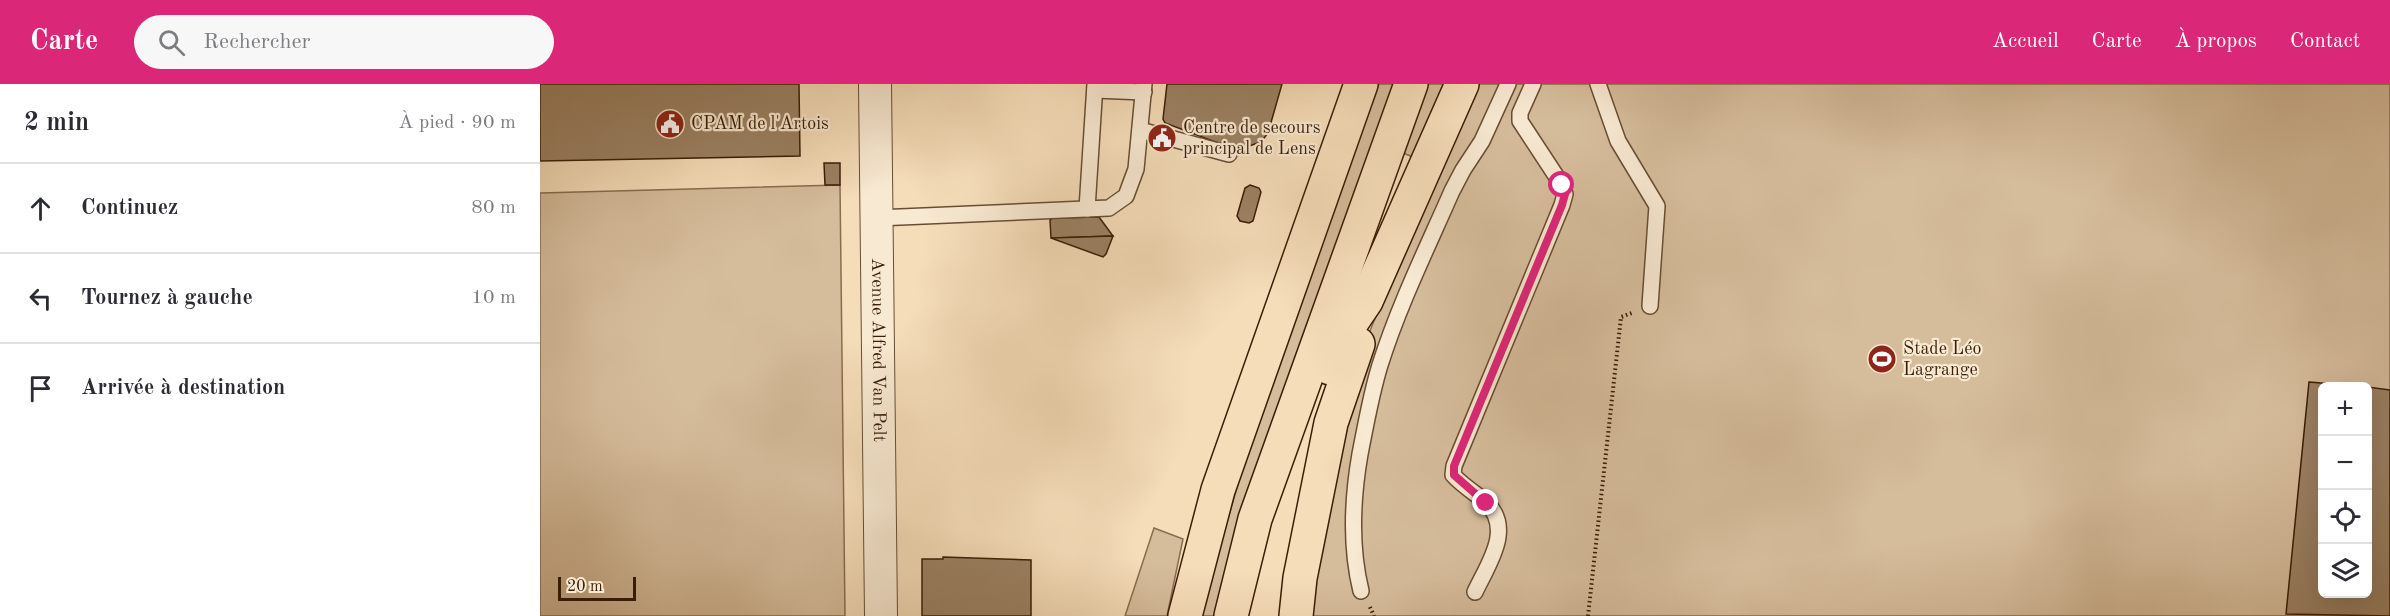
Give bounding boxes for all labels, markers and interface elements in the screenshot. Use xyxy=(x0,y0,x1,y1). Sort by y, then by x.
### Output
search box xyxy=(134,15,554,69)
icon: search xyxy=(155,26,188,59)
text: Carte xyxy=(30,28,98,56)
text: Rechercher xyxy=(203,31,311,53)
text: Accueil xyxy=(1992,31,2059,52)
text: Carte xyxy=(2092,31,2142,52)
text: À propos xyxy=(2175,31,2257,52)
text: Contact xyxy=(2290,31,2360,52)
public building icon: CPAM de l'Artois xyxy=(654,108,686,140)
text: 2 min xyxy=(24,110,89,136)
text: À pied · 90 m xyxy=(398,113,516,133)
place label: CPAM de l'Artois xyxy=(691,115,829,133)
place label: Centre de secours principal de Lens xyxy=(1183,119,1321,158)
public building icon: Centre de secours principal de Lens xyxy=(1146,122,1178,154)
route start xyxy=(1548,171,1574,197)
icon: ahead xyxy=(24,192,57,225)
text: Continuez xyxy=(81,197,178,219)
text: 80 m xyxy=(471,198,516,218)
street label: Avenue Alfred Van Pelt xyxy=(868,258,888,442)
icon: left xyxy=(24,282,57,315)
text: Tournez à gauche xyxy=(81,287,253,309)
text: 10 m xyxy=(471,288,516,308)
place label: Stade Léo Lagrange xyxy=(1903,340,1981,379)
sports icon: Stade Léo Lagrange xyxy=(1866,343,1898,375)
icon: arrive xyxy=(24,372,57,405)
text: Arrivée à destination xyxy=(81,377,285,399)
map controls xyxy=(2318,382,2372,598)
button: + xyxy=(2318,382,2372,436)
button: − xyxy=(2318,436,2372,490)
route end xyxy=(1472,489,1498,515)
button: locate xyxy=(2318,490,2372,544)
button: layers xyxy=(2318,544,2372,598)
scale bar xyxy=(558,574,636,602)
text: 20 m xyxy=(567,579,603,595)

